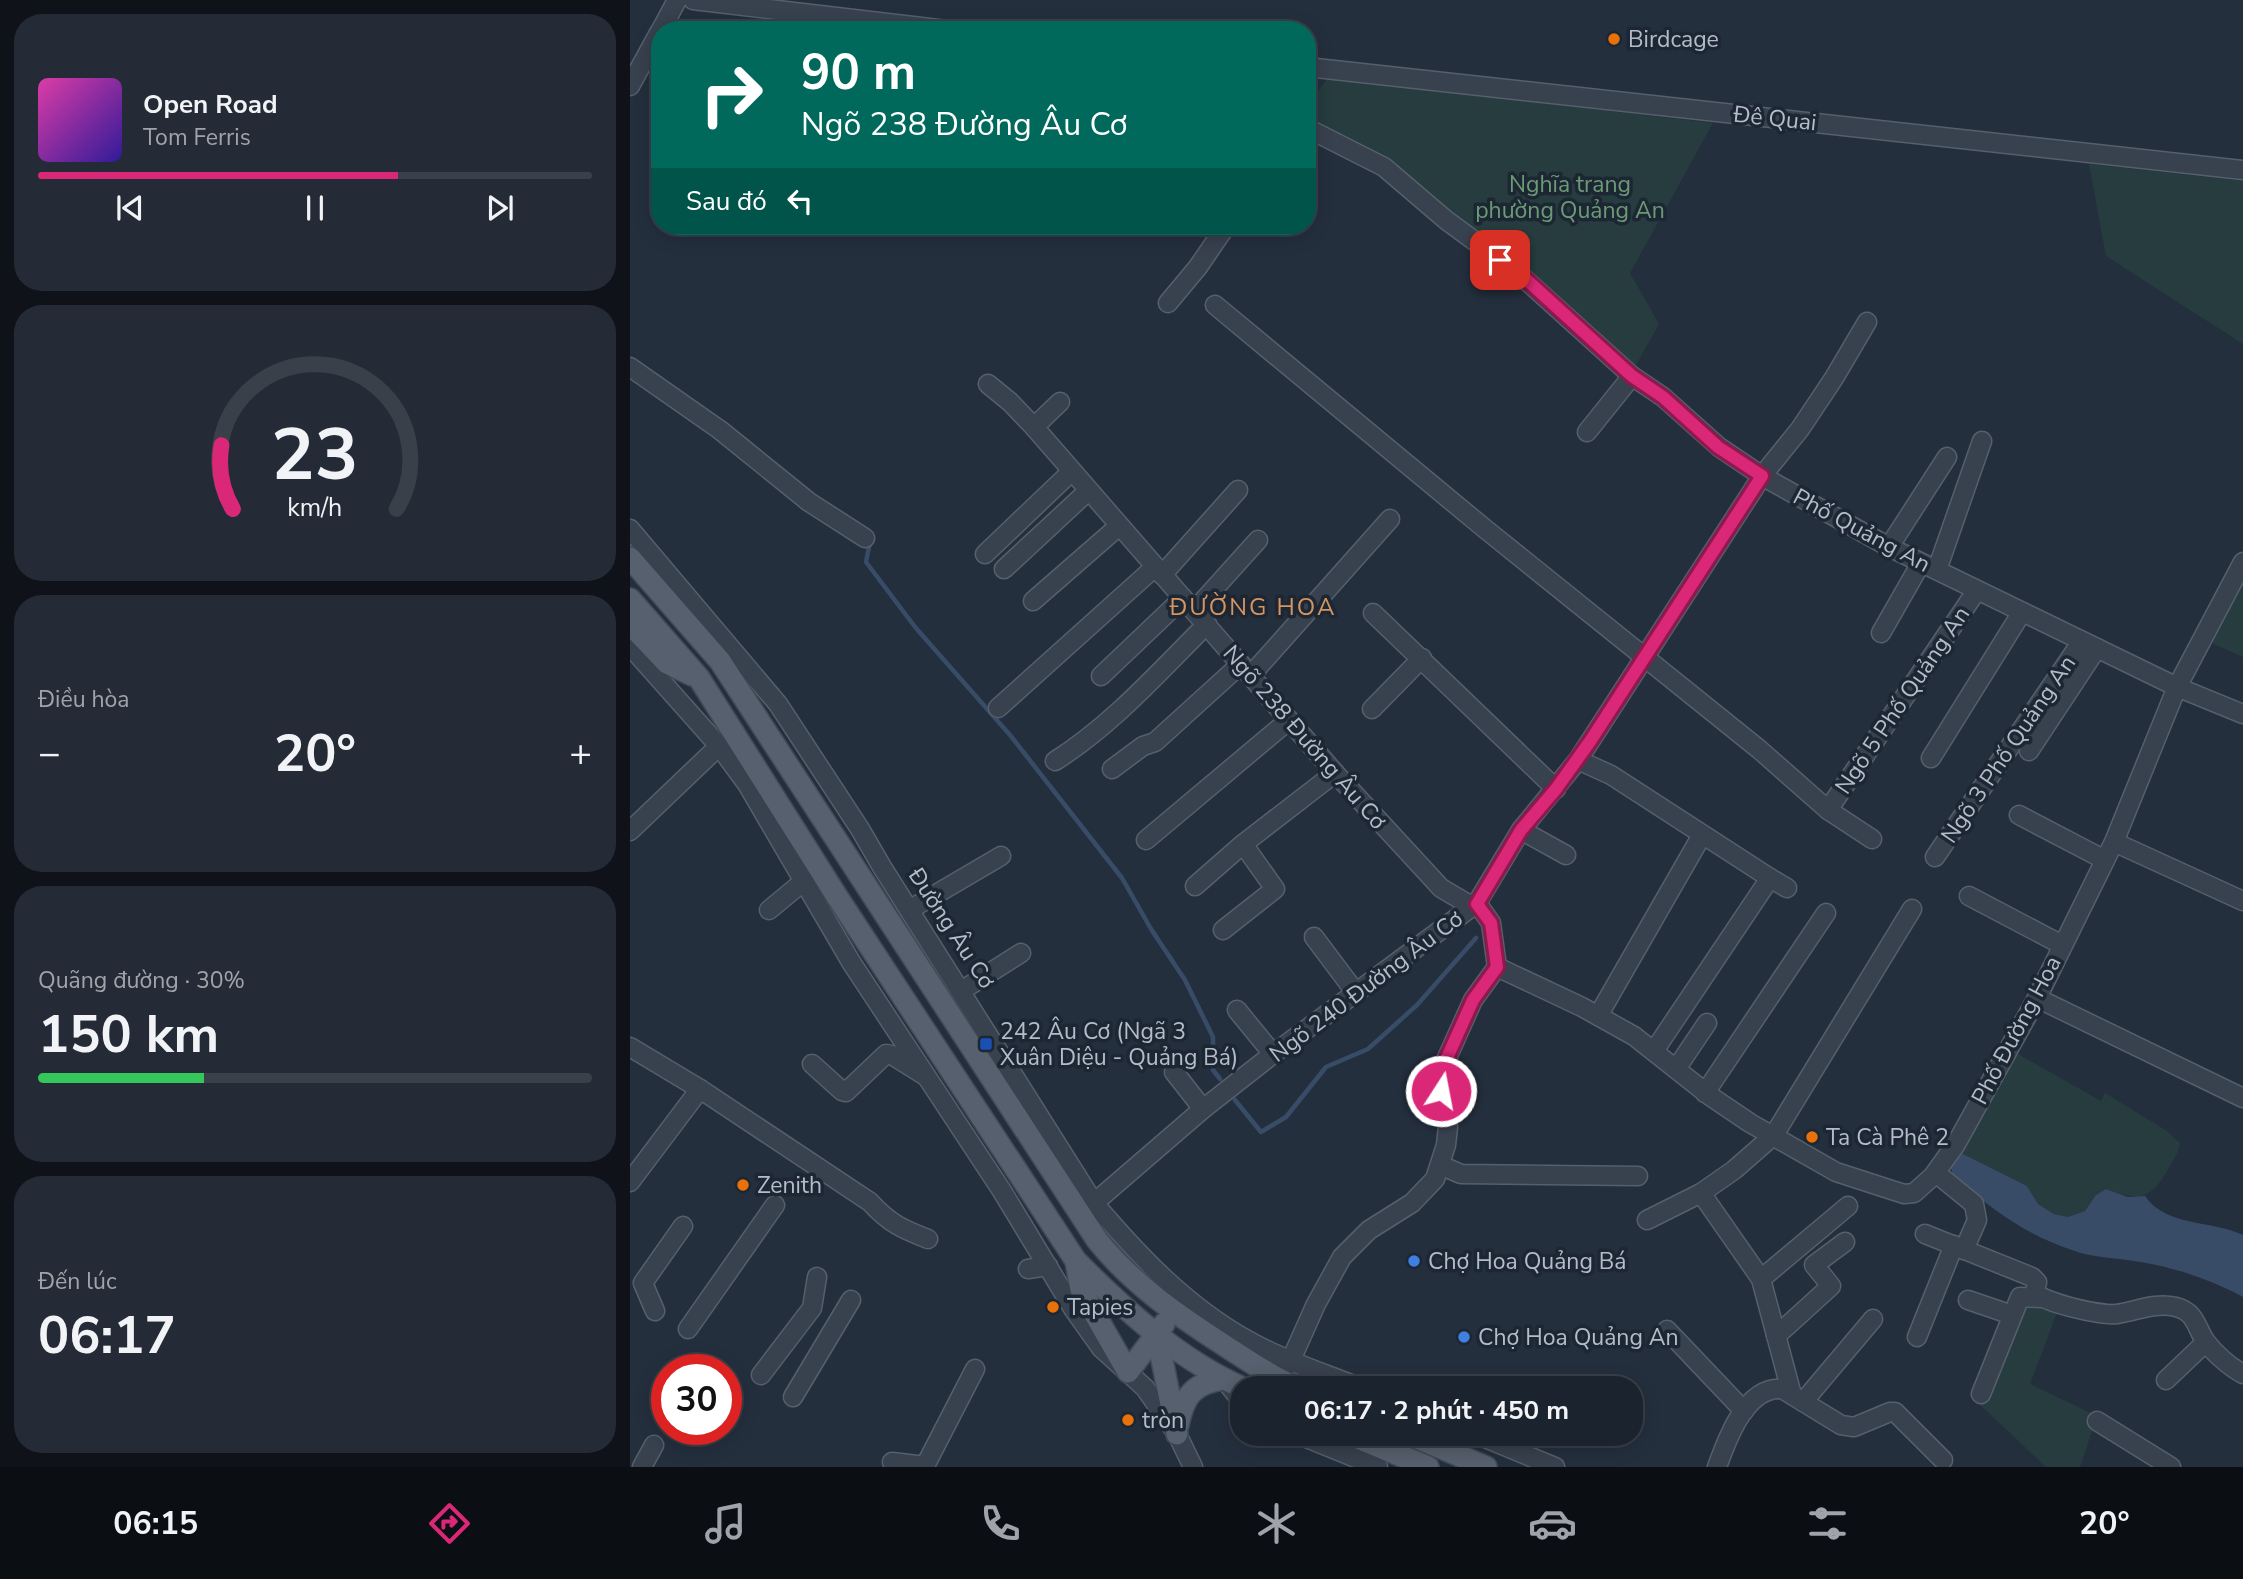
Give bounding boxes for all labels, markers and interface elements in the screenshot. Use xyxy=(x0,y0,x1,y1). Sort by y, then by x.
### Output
place label: Birdcage xyxy=(1628,24,1719,55)
marker: Birdcage xyxy=(1606,31,1622,47)
text: 90 m xyxy=(801,39,916,106)
icon: right xyxy=(686,49,777,140)
text: Open Road xyxy=(143,87,278,122)
street label: Đê Quai xyxy=(1731,99,1818,138)
text: Ngõ 238 Đường Âu Cơ xyxy=(801,103,1128,146)
text: Tom Ferris xyxy=(143,122,251,153)
park label: Nghĩa trang phường Quảng An xyxy=(1475,169,1665,226)
icon: left xyxy=(781,182,819,220)
text: Sau đó xyxy=(686,184,767,219)
icon: previous xyxy=(111,189,149,227)
icon: pause xyxy=(296,189,334,227)
icon: next xyxy=(481,189,519,227)
pin xyxy=(1470,230,1530,290)
icon: arrive xyxy=(1481,241,1519,279)
text: 23 xyxy=(271,405,359,505)
street label: Phố Quảng An xyxy=(1788,481,1936,580)
text: km/h xyxy=(287,491,343,525)
district label: ĐƯỜNG HOA xyxy=(1169,591,1336,623)
street label: Ngõ 5 Phố Quảng An xyxy=(1828,600,1977,800)
street label: Ngõ 238 Đường Âu Cơ xyxy=(1216,639,1393,836)
street label: Ngõ 3 Phố Quảng An xyxy=(1934,649,2083,849)
text: Điều hòa xyxy=(38,684,130,715)
text: 20° xyxy=(274,718,356,789)
text: − xyxy=(38,728,61,779)
text: + xyxy=(569,728,592,779)
street label: Đường Âu Cơ xyxy=(900,861,1002,995)
street label: Ngõ 240 Đường Âu Cơ xyxy=(1263,903,1469,1069)
street label: Phố Đường Hoa xyxy=(1964,951,2069,1110)
text: Quãng đường · 30% xyxy=(38,965,245,996)
text: 150 km xyxy=(38,999,219,1070)
place label: 242 Âu Cơ (Ngã 3 Xuân Diệu - Quảng Bá) xyxy=(1000,1016,1238,1073)
marker: 242 Âu Cơ (Ngã 3 Xuân Diệu - Quảng Bá) xyxy=(978,1036,994,1052)
position arrow xyxy=(1404,1054,1478,1128)
place label: Ta Cà Phê 2 xyxy=(1826,1122,1949,1153)
marker: Ta Cà Phê 2 xyxy=(1804,1129,1820,1145)
place label: Zenith xyxy=(757,1170,822,1201)
marker: Zenith xyxy=(735,1177,751,1193)
place label: Chợ Hoa Quảng Bá xyxy=(1428,1246,1627,1277)
marker: Chợ Hoa Quảng Bá xyxy=(1406,1253,1422,1269)
text: Đến lúc xyxy=(38,1266,117,1297)
place label: Tapies xyxy=(1067,1292,1133,1323)
marker: Tapies xyxy=(1045,1299,1061,1315)
text: 06:17 xyxy=(38,1300,176,1371)
place label: Chợ Hoa Quảng An xyxy=(1478,1322,1679,1353)
marker: Chợ Hoa Quảng An xyxy=(1456,1329,1472,1345)
speed limit sign: 30 xyxy=(651,1354,742,1445)
text: 06:17 · 2 phút · 450 m xyxy=(1304,1393,1569,1428)
place label: tròn xyxy=(1142,1405,1184,1436)
marker: tròn xyxy=(1120,1412,1136,1428)
icon: directions xyxy=(425,1499,474,1548)
icon: music xyxy=(701,1499,750,1548)
icon: phone xyxy=(976,1499,1025,1548)
icon: climate xyxy=(1252,1499,1301,1548)
icon: car xyxy=(1528,1499,1577,1548)
icon: filters xyxy=(1803,1499,1852,1548)
text: 06:15 xyxy=(113,1502,198,1545)
text: 20° xyxy=(2079,1502,2130,1545)

